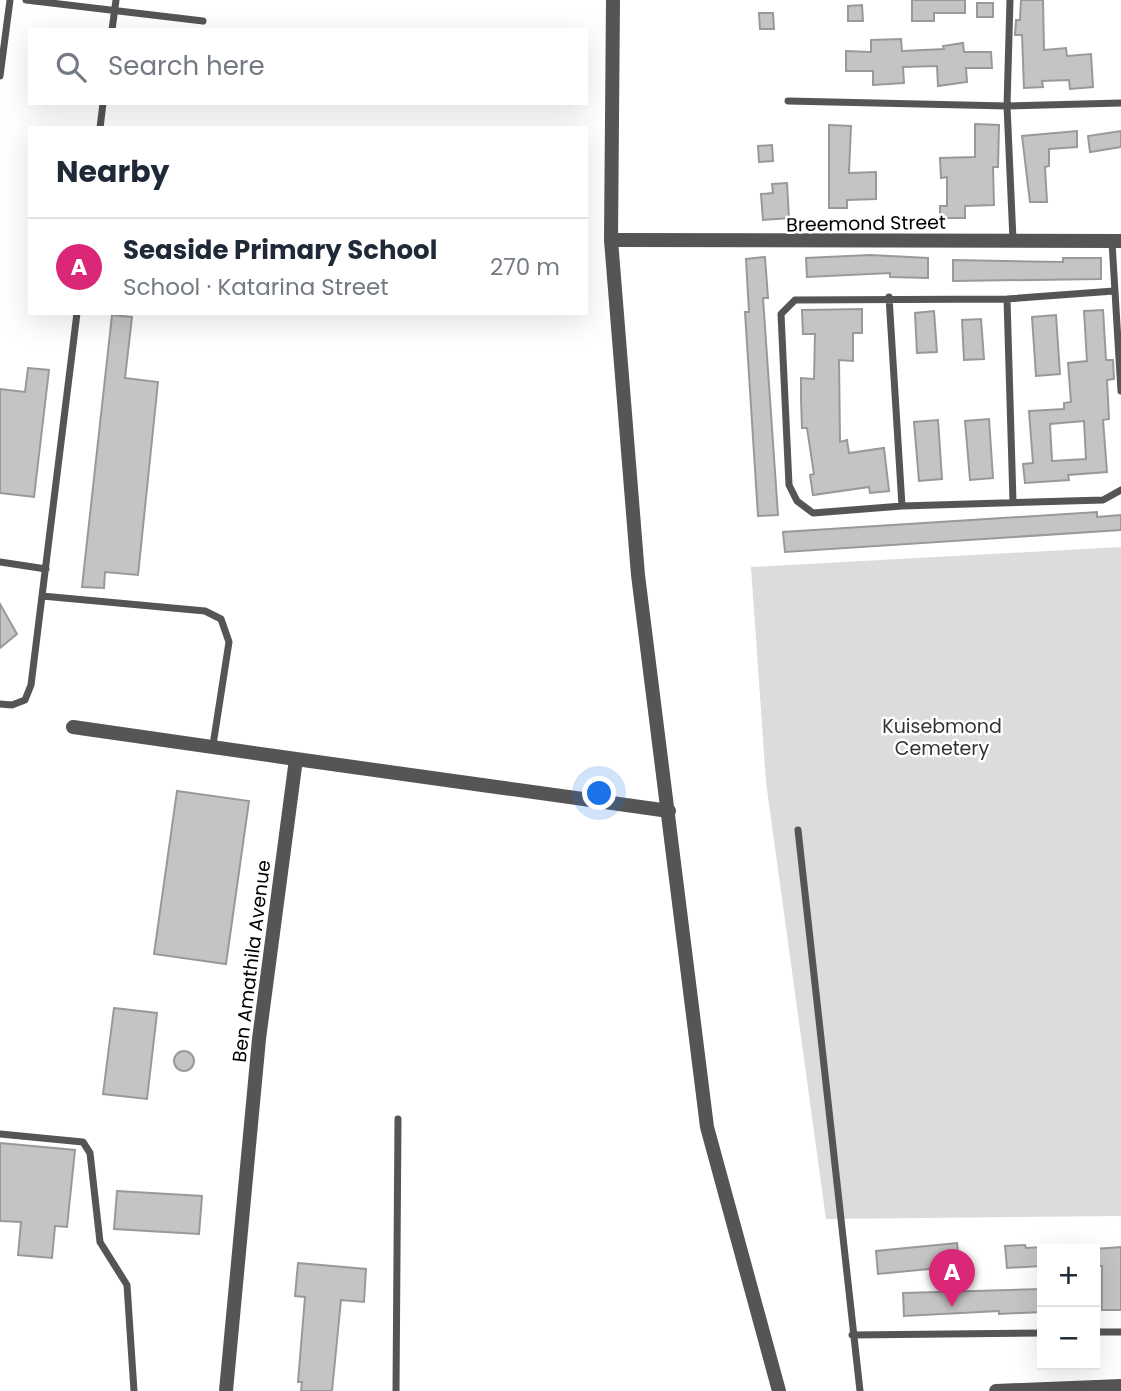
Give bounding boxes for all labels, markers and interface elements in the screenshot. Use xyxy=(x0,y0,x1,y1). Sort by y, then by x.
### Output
search box xyxy=(28,28,588,105)
icon: search xyxy=(52,48,90,86)
text: Search here xyxy=(108,48,265,84)
text: Nearby xyxy=(56,150,170,193)
street label: Breemond Street xyxy=(786,209,946,238)
text: Seaside Primary School xyxy=(123,232,437,268)
text: A xyxy=(71,251,87,283)
text: 270 m xyxy=(490,251,560,283)
text: School · Katarina Street xyxy=(123,271,389,303)
park label: Kuisebmond Cemetery xyxy=(882,713,1002,762)
your location xyxy=(582,776,616,810)
street label: Ben Amathila Avenue xyxy=(226,858,277,1064)
map controls xyxy=(1037,1244,1100,1370)
button: + xyxy=(1037,1244,1100,1307)
pin: A xyxy=(929,1249,975,1307)
button: − xyxy=(1037,1307,1100,1370)

